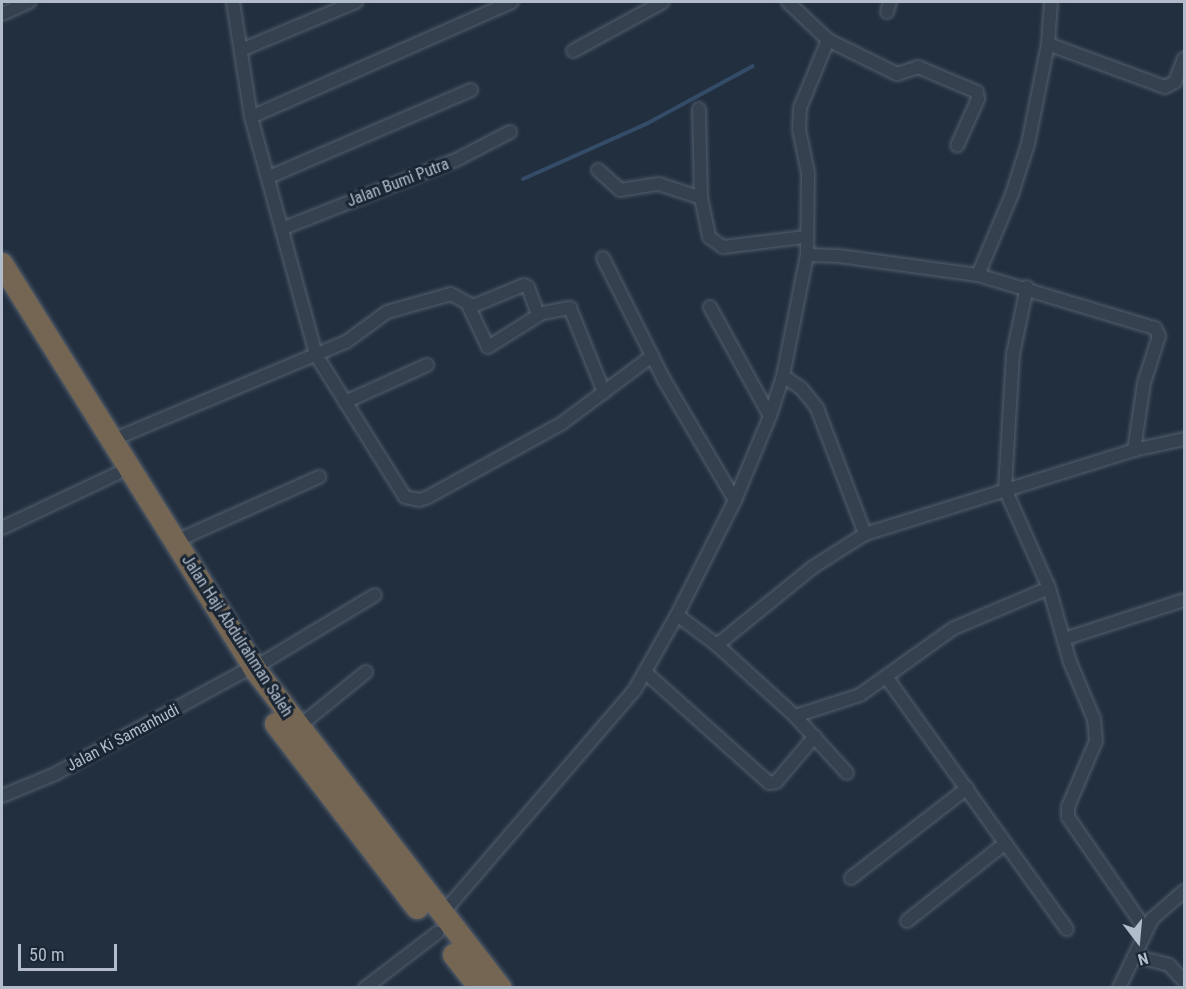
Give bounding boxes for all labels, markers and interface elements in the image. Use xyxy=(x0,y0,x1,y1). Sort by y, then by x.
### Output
street label: Jalan Bumi Putra xyxy=(344,155,452,211)
street label: Jalan Haji Abdulrahman Saleh xyxy=(177,551,297,721)
street label: Jalan Ki Samanhudi xyxy=(63,700,183,776)
north arrow xyxy=(1108,911,1168,971)
scale bar xyxy=(21,932,120,970)
text: 50 m xyxy=(29,944,64,965)
text: N xyxy=(1136,948,1150,969)

